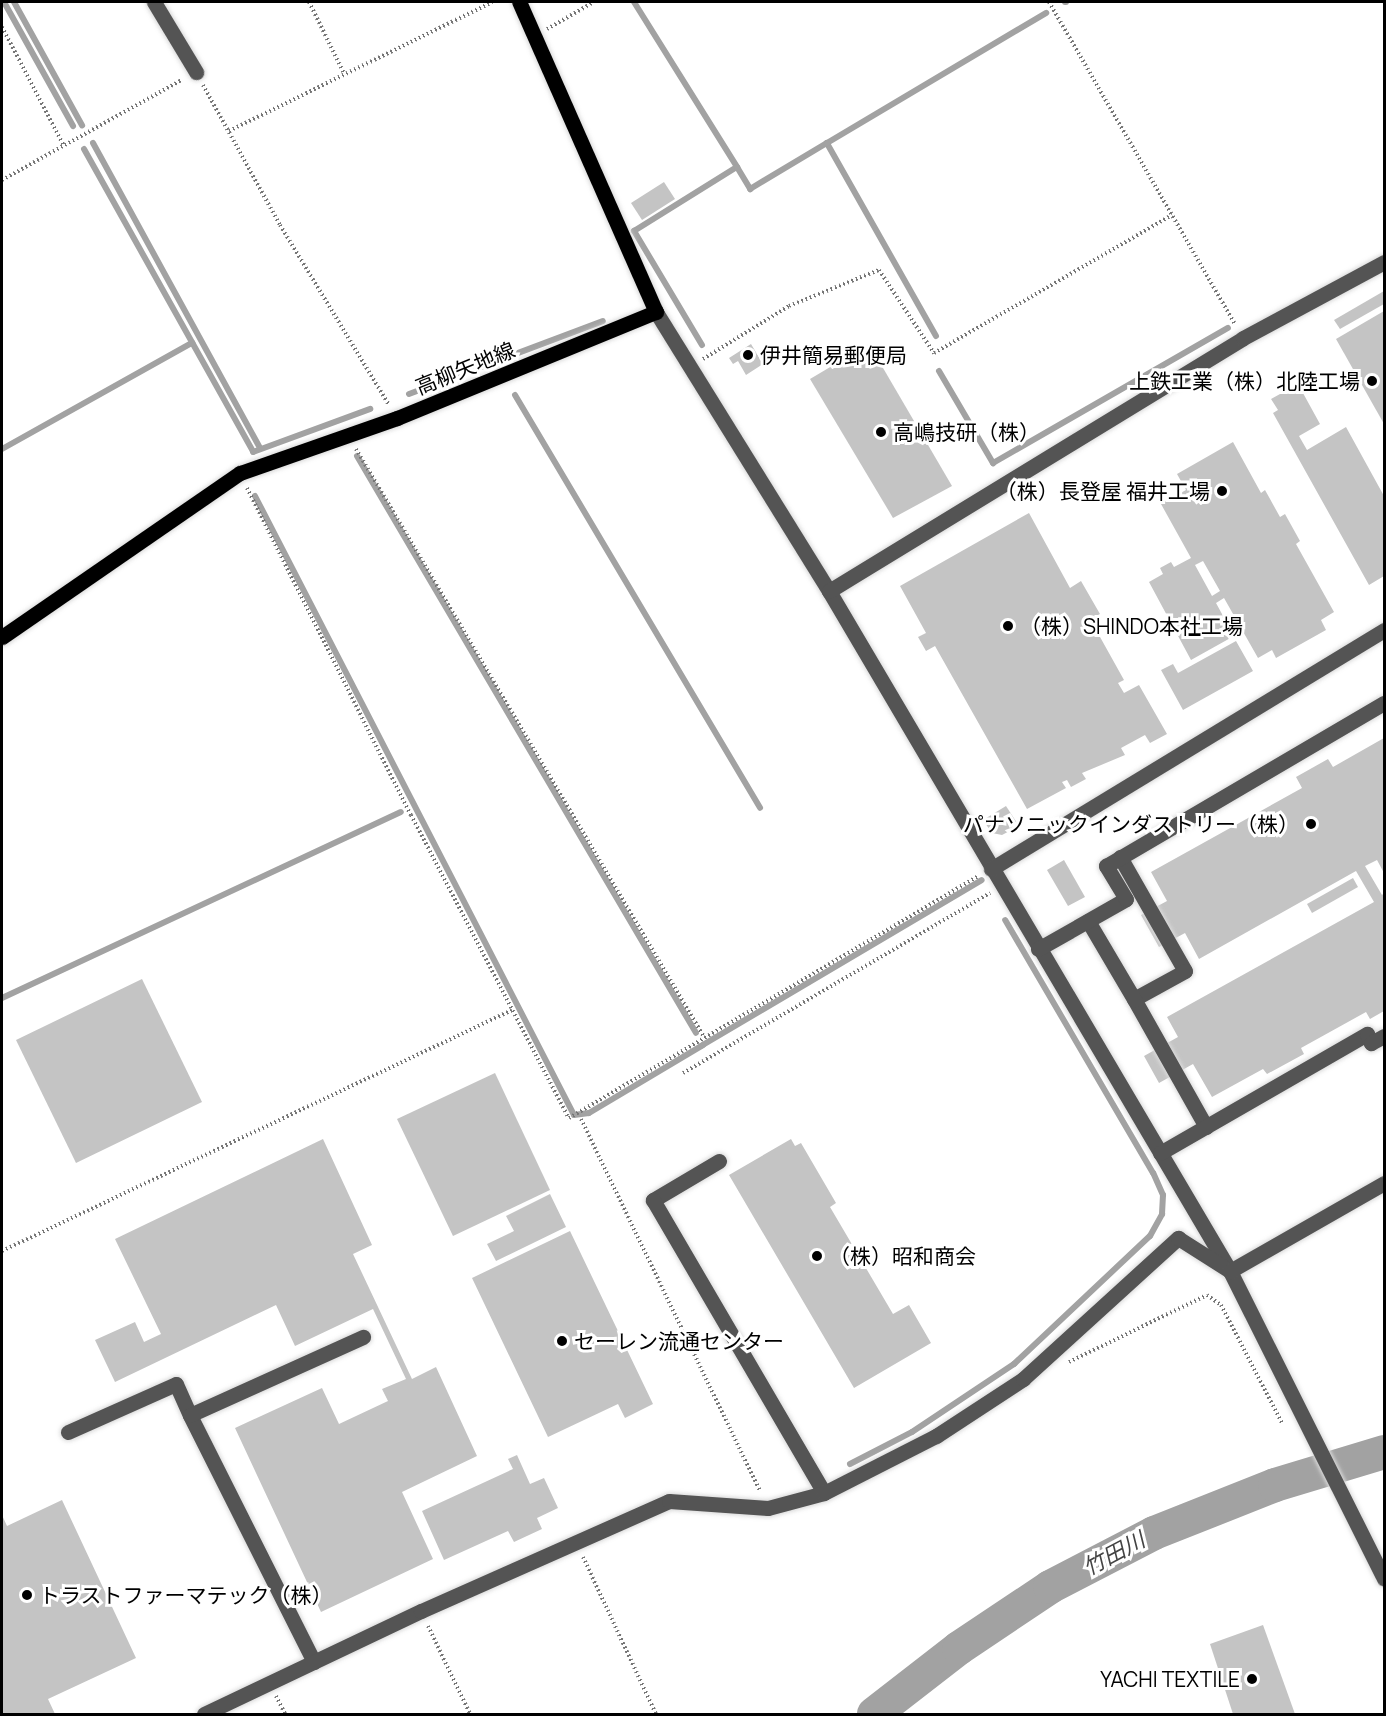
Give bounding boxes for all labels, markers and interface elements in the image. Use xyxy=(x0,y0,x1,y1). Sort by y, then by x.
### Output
street label: 高柳矢地線 xyxy=(412,337,518,399)
place label: 伊井簡易郵便局 xyxy=(760,342,907,368)
marker: 伊井簡易郵便局 xyxy=(741,348,755,362)
place label: 上鉄工業（株）北陸工場 xyxy=(1129,368,1360,394)
marker: 上鉄工業（株）北陸工場 xyxy=(1365,374,1379,388)
place label: 高嶋技研（株） xyxy=(893,419,1040,445)
marker: 高嶋技研（株） xyxy=(874,425,888,439)
place label: （株）長登屋 福井工場 xyxy=(996,478,1210,504)
marker: （株）長登屋 福井工場 xyxy=(1215,484,1229,498)
place label: （株）SHINDO本社工場 xyxy=(1020,613,1243,639)
marker: （株）SHINDO本社工場 xyxy=(1001,619,1015,633)
place label: パナソニックインダストリー（株） xyxy=(963,811,1299,837)
marker: パナソニックインダストリー（株） xyxy=(1304,817,1318,831)
place label: （株）昭和商会 xyxy=(829,1243,976,1269)
marker: （株）昭和商会 xyxy=(810,1249,824,1263)
place label: セーレン流通センター xyxy=(574,1328,784,1354)
marker: セーレン流通センター xyxy=(555,1334,569,1348)
water label: 竹田川 xyxy=(1079,1527,1149,1581)
place label: トラストファーマテック（株） xyxy=(39,1582,333,1608)
marker: トラストファーマテック（株） xyxy=(20,1588,34,1602)
place label: YACHI TEXTILE xyxy=(1100,1666,1240,1692)
marker: YACHI TEXTILE xyxy=(1245,1672,1259,1686)

